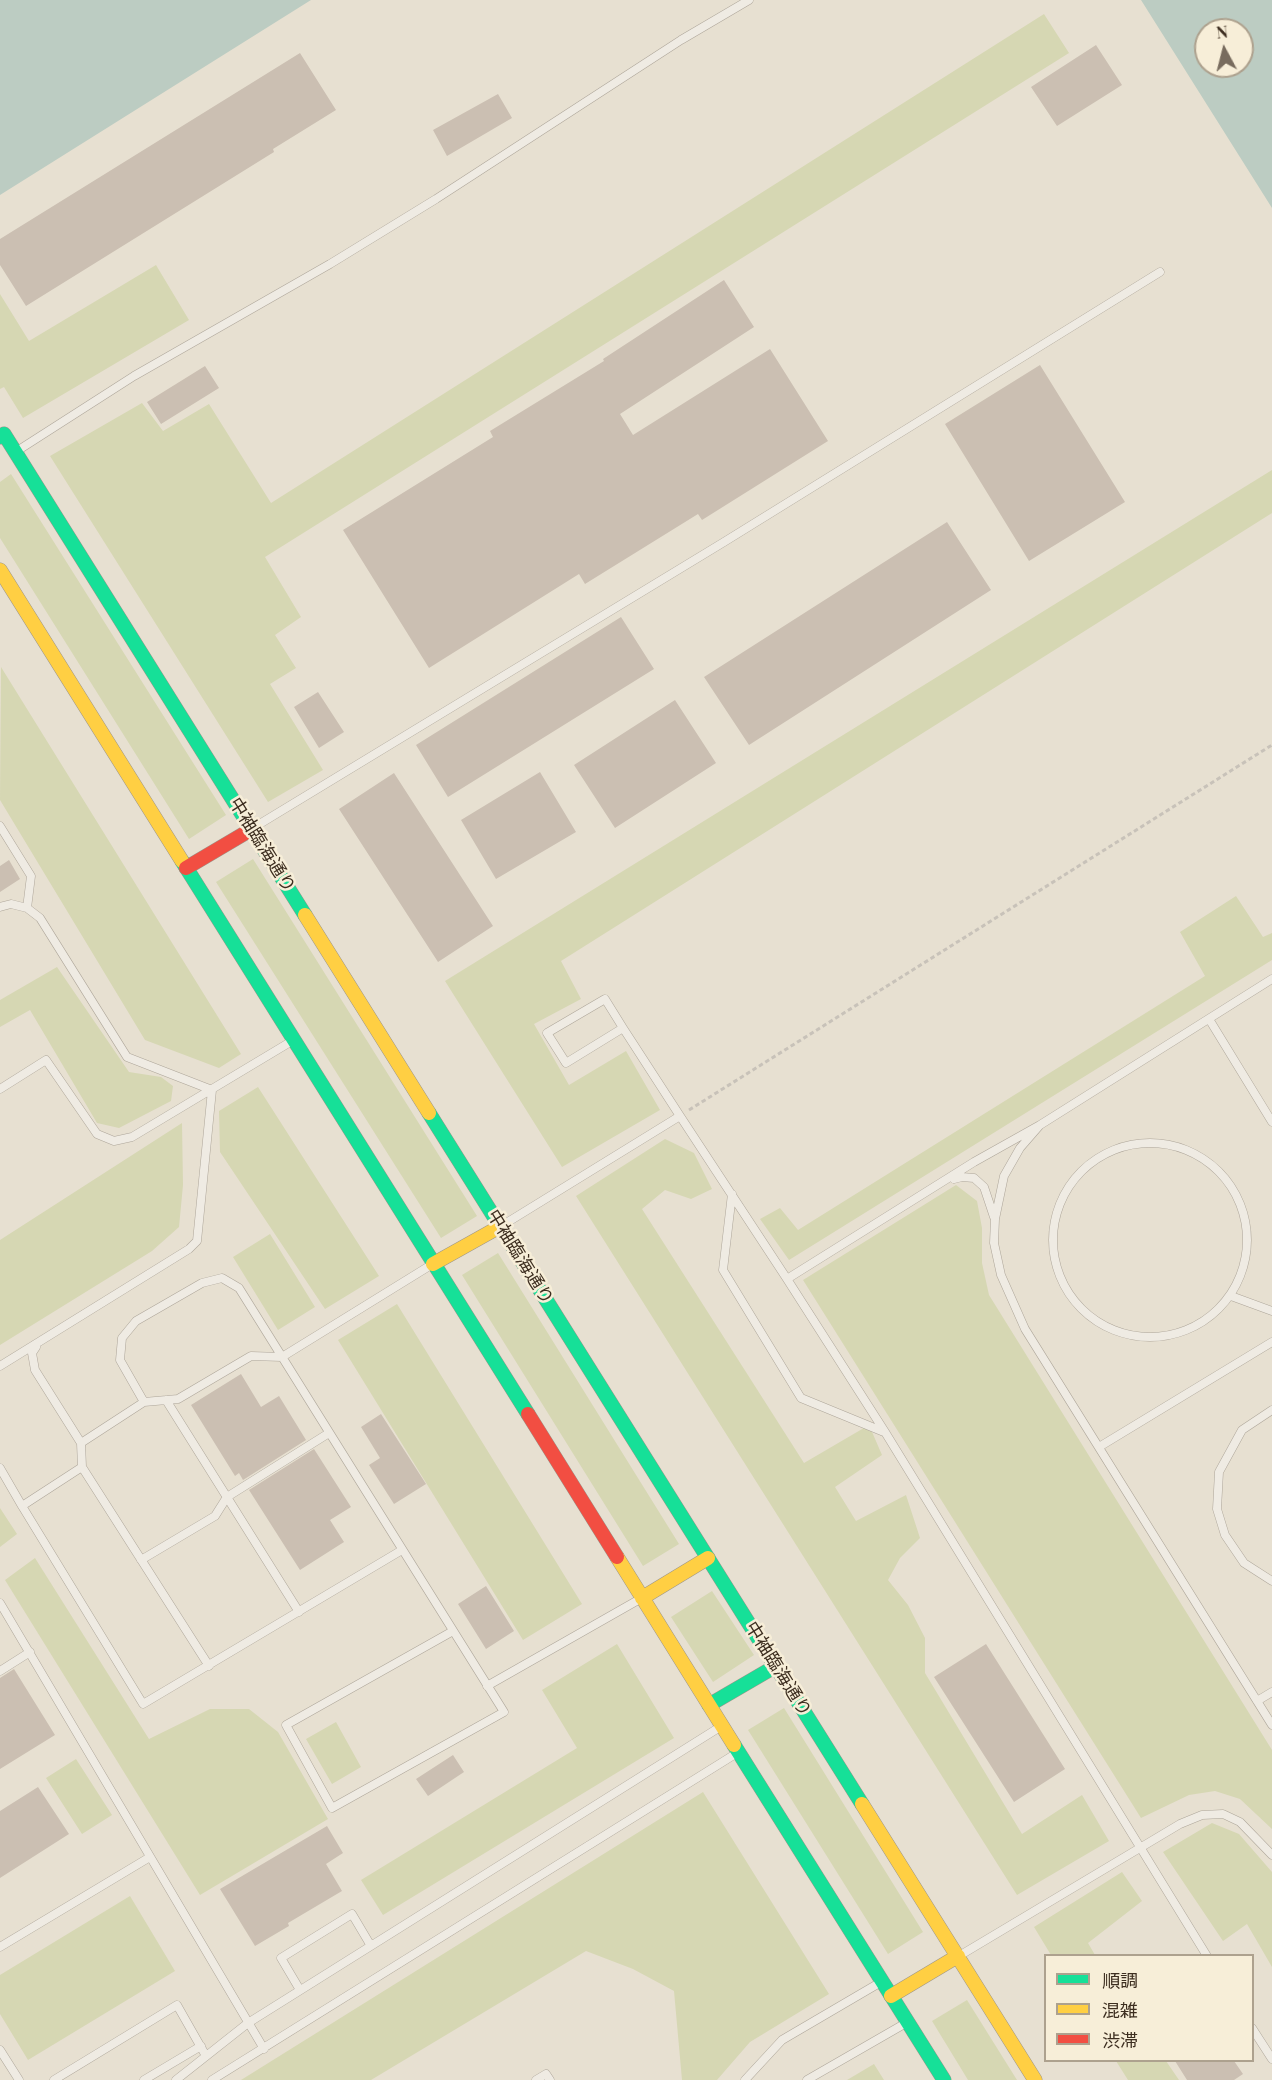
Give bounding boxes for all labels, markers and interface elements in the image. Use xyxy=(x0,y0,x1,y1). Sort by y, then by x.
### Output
north arrow xyxy=(1194,18,1254,78)
text: N xyxy=(1215,20,1229,43)
street label: 中袖臨海通り xyxy=(224,793,300,897)
street label: 中袖臨海通り xyxy=(482,1205,558,1309)
street label: 中袖臨海通り xyxy=(740,1617,816,1721)
legend xyxy=(1044,1954,1254,2062)
text: 順調 xyxy=(1102,1968,1138,1992)
text: 混雑 xyxy=(1102,1998,1138,2022)
text: 渋滞 xyxy=(1102,2028,1138,2052)

